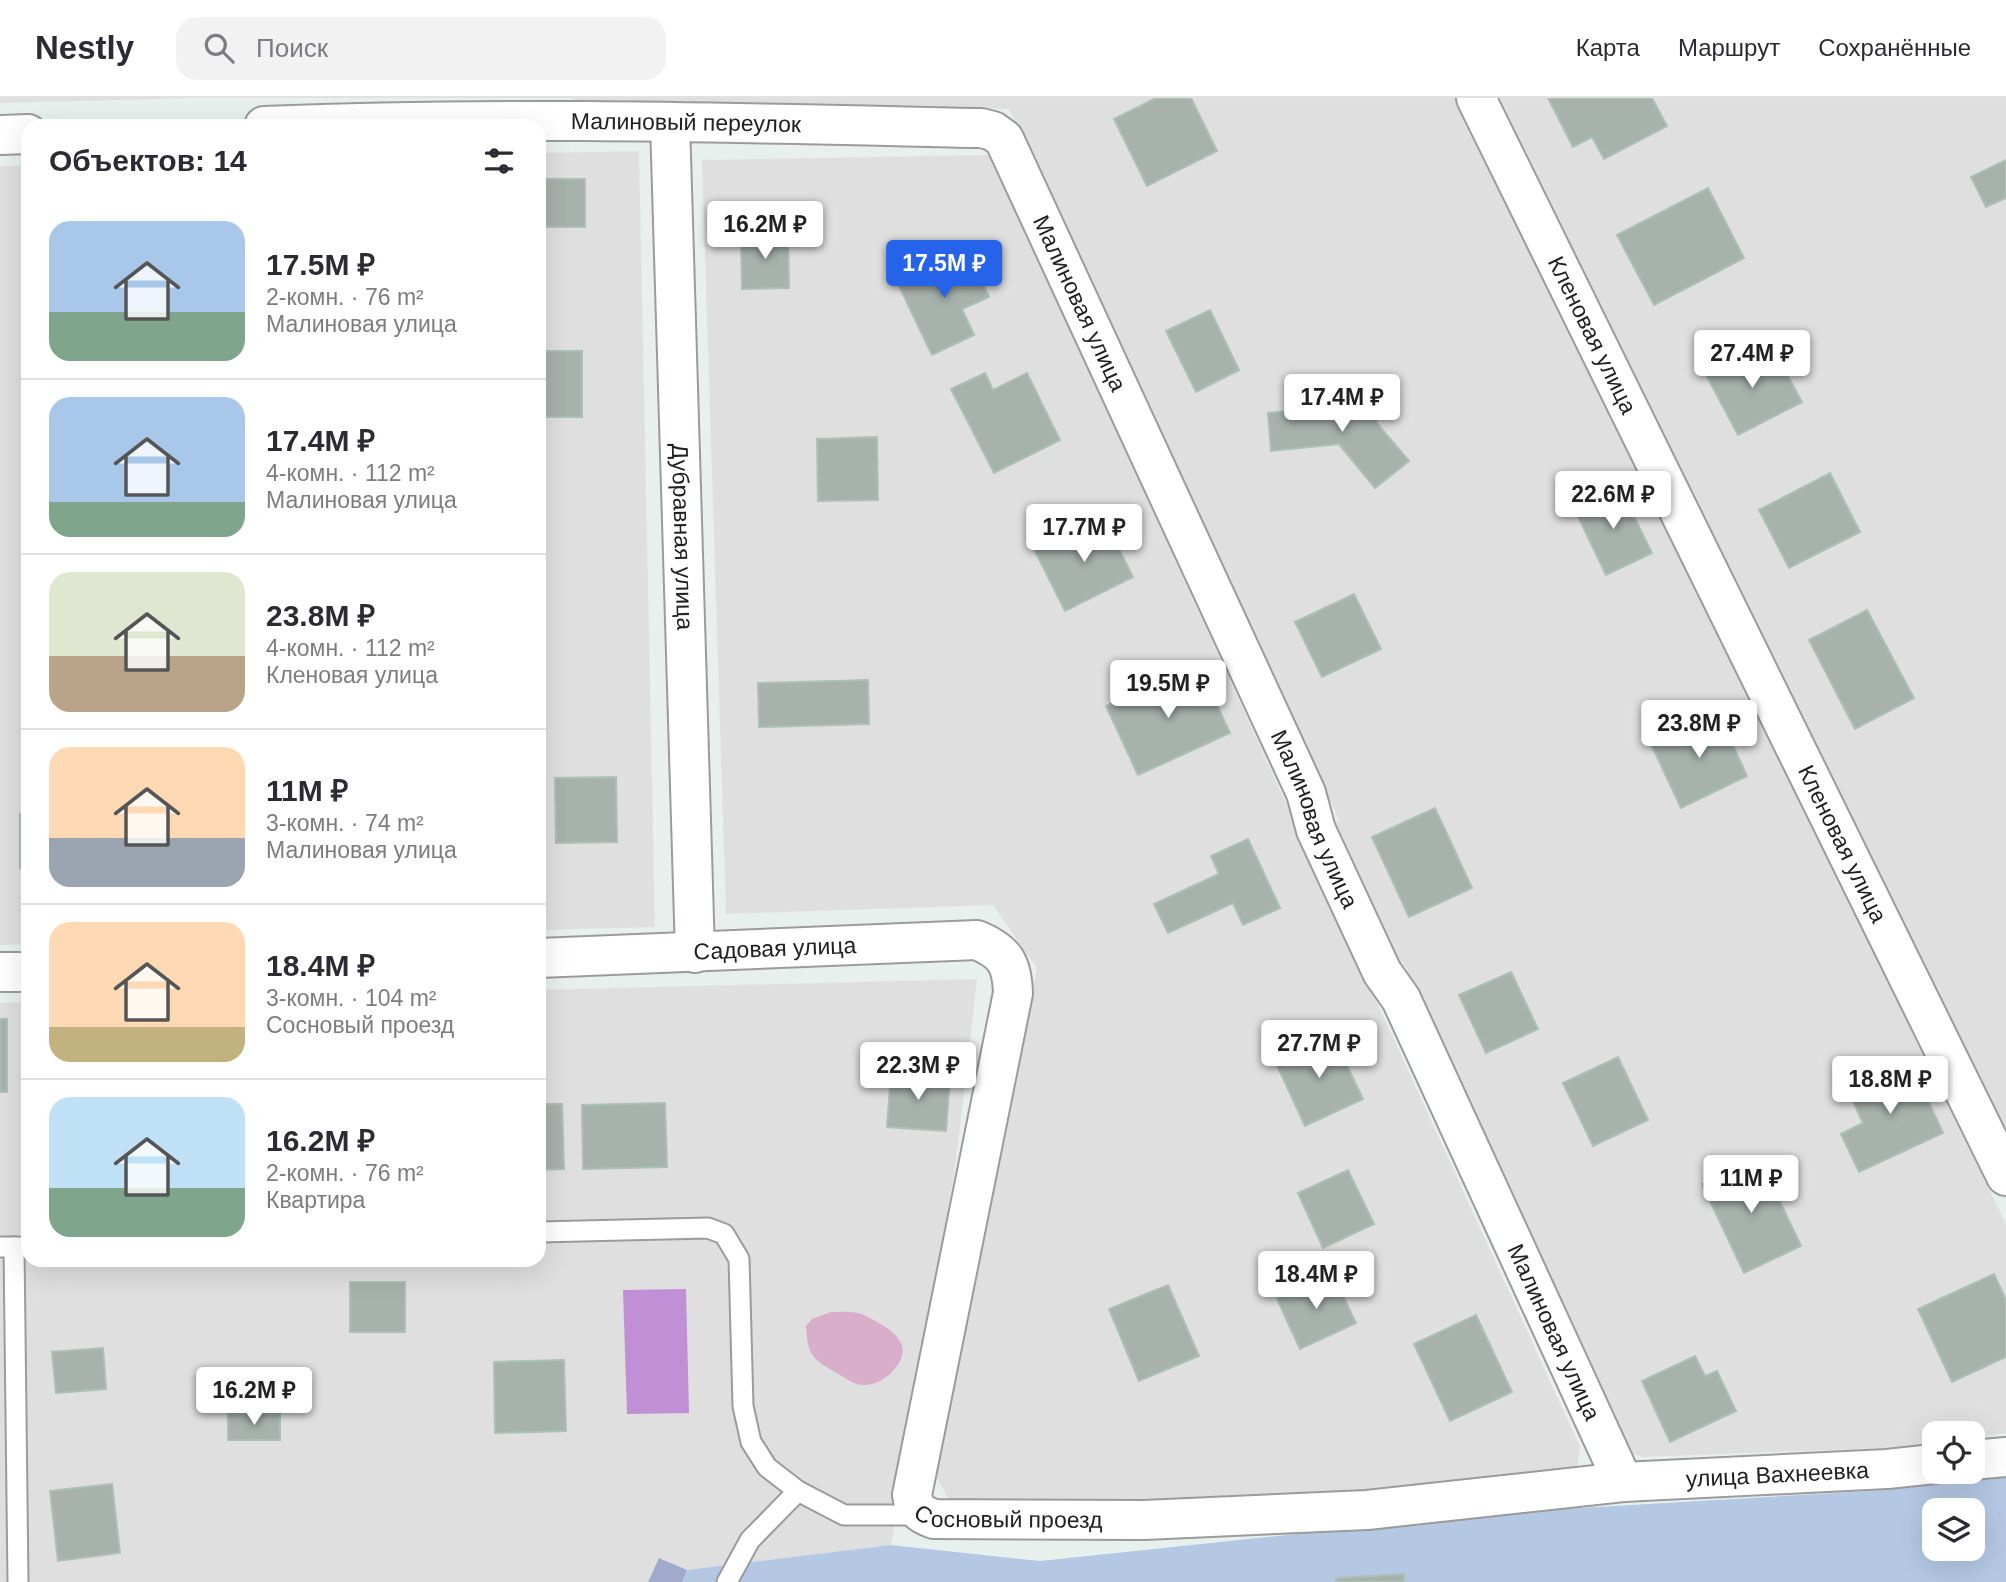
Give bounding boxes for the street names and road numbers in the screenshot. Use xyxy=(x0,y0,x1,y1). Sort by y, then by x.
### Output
street label: Малиновый переулок xyxy=(571,108,802,137)
street label: Малиновая улица xyxy=(1028,211,1132,396)
street label: Кленовая улица xyxy=(1543,252,1642,418)
street label: Дубравная улица xyxy=(667,443,698,631)
street label: Малиновая улица xyxy=(1266,726,1364,912)
street label: Кленовая улица xyxy=(1793,761,1892,927)
street label: Садовая улица xyxy=(693,932,857,965)
street label: Малиновая улица xyxy=(1502,1240,1606,1424)
street label: улица Вахнеевка xyxy=(1685,1457,1870,1492)
street label: Сосновый проезд xyxy=(910,1499,1103,1533)

